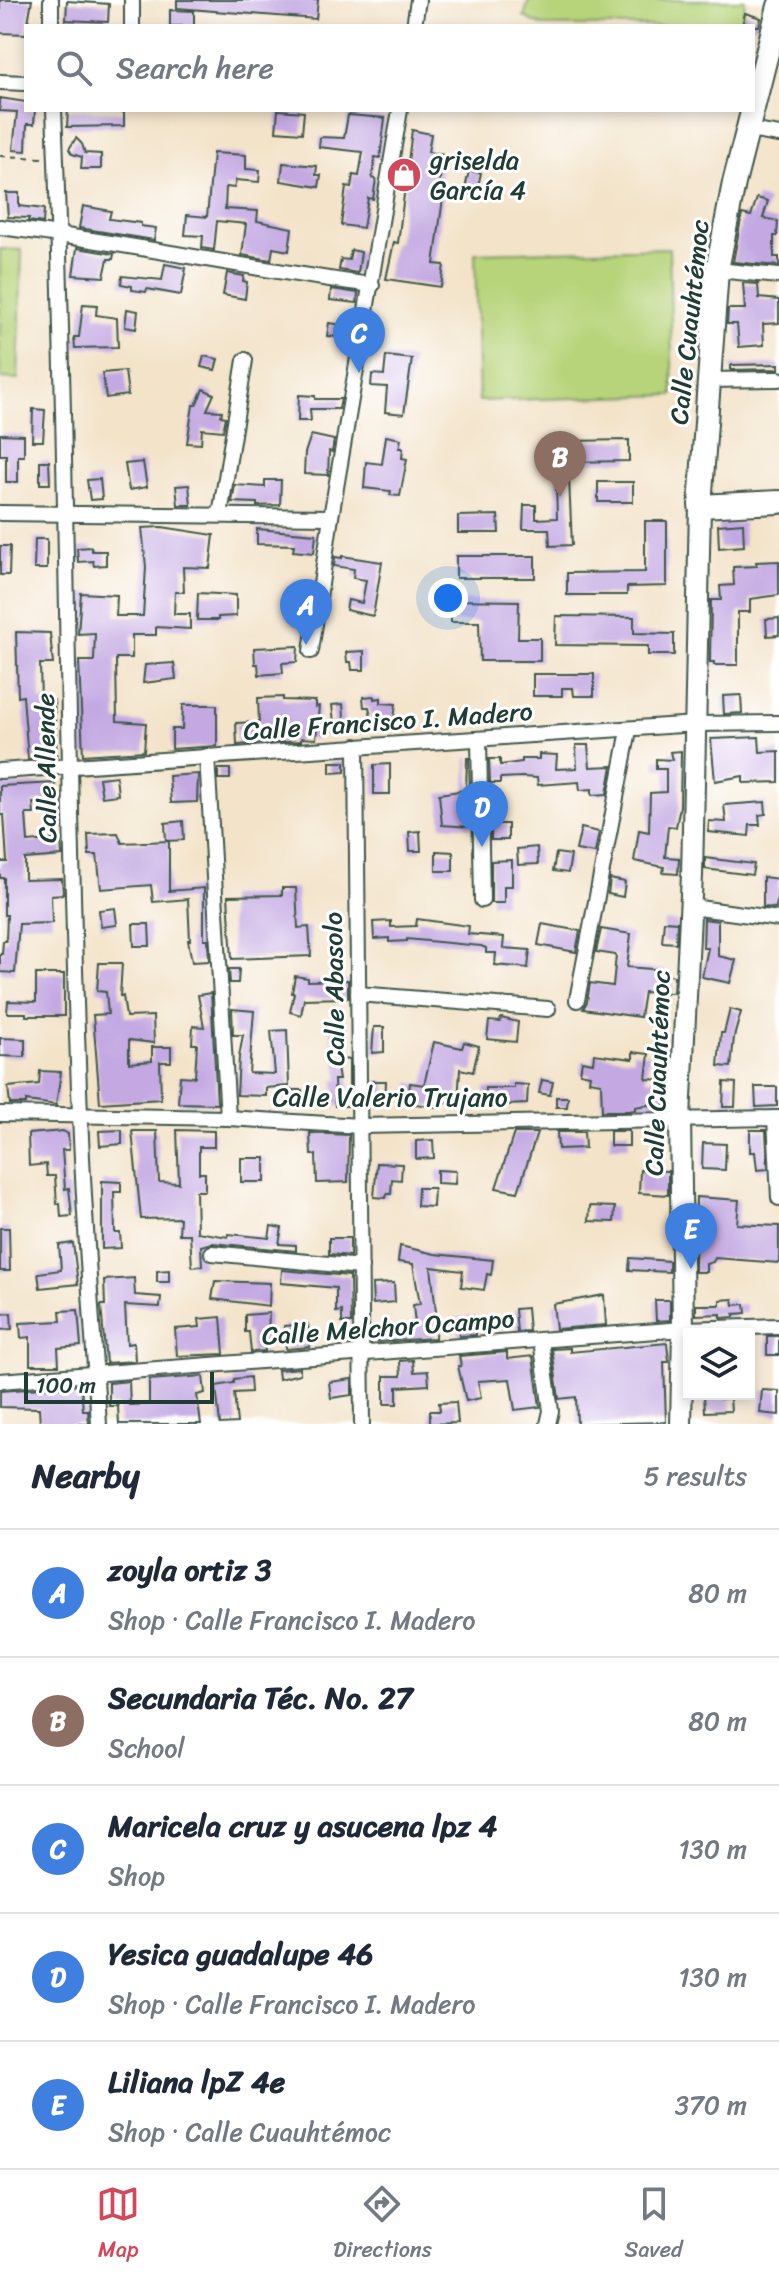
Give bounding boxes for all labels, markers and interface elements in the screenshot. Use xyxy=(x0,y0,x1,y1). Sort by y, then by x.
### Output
search box xyxy=(24,24,755,112)
text: Search here xyxy=(116,41,274,95)
icon: search xyxy=(52,46,96,90)
place label: griselda García 4 xyxy=(428,137,526,213)
shop icon: griselda García 4 xyxy=(385,156,423,194)
street label: Calle Cuauhtémoc xyxy=(655,217,723,427)
pin: C xyxy=(333,307,385,373)
pin: B xyxy=(534,431,586,497)
your location xyxy=(428,578,468,618)
pin: A xyxy=(280,579,332,645)
street label: Calle Francisco I. Madero xyxy=(242,688,534,754)
street label: Calle Allende xyxy=(22,693,70,843)
pin: D xyxy=(456,781,508,847)
street label: Calle Abasolo xyxy=(310,912,358,1066)
street label: Calle Cuauhtémoc xyxy=(630,969,684,1177)
street label: Calle Valerio Trujano xyxy=(272,1074,508,1120)
pin: E xyxy=(665,1203,717,1269)
street label: Calle Melchor Ocampo xyxy=(260,1295,516,1359)
map controls xyxy=(683,1328,755,1400)
button: layers xyxy=(683,1328,755,1400)
text: 100 m xyxy=(36,1366,96,1405)
scale bar xyxy=(24,1368,214,1404)
text: Nearby xyxy=(32,1446,140,1506)
text: 5 results xyxy=(644,1453,747,1499)
text: zoyla ortiz 3 xyxy=(108,1543,272,1597)
text: A xyxy=(49,1570,67,1616)
text: 80 m xyxy=(688,1570,747,1616)
text: Shop · Calle Francisco I. Madero xyxy=(108,1597,475,1643)
text: Secundaria Téc. No. 27 xyxy=(108,1671,413,1725)
text: B xyxy=(50,1698,66,1744)
text: 80 m xyxy=(688,1698,747,1744)
text: School xyxy=(108,1725,185,1771)
text: Maricela cruz y asucena lpz 4 xyxy=(108,1799,497,1853)
text: C xyxy=(50,1826,66,1872)
text: 130 m xyxy=(678,1826,747,1872)
text: Shop xyxy=(108,1853,165,1899)
text: Yesica guadalupe 46 xyxy=(108,1927,373,1981)
text: D xyxy=(50,1954,66,2000)
text: 130 m xyxy=(678,1954,747,2000)
text: Shop · Calle Francisco I. Madero xyxy=(108,1981,475,2027)
text: Liliana lpZ 4e xyxy=(108,2055,285,2109)
text: E xyxy=(51,2082,65,2128)
text: 370 m xyxy=(675,2082,747,2128)
text: Shop · Calle Cuauhtémoc xyxy=(108,2109,391,2155)
tab: Map xyxy=(96,2182,140,2269)
tab: Directions xyxy=(333,2182,432,2269)
tab: Saved xyxy=(625,2182,683,2269)

